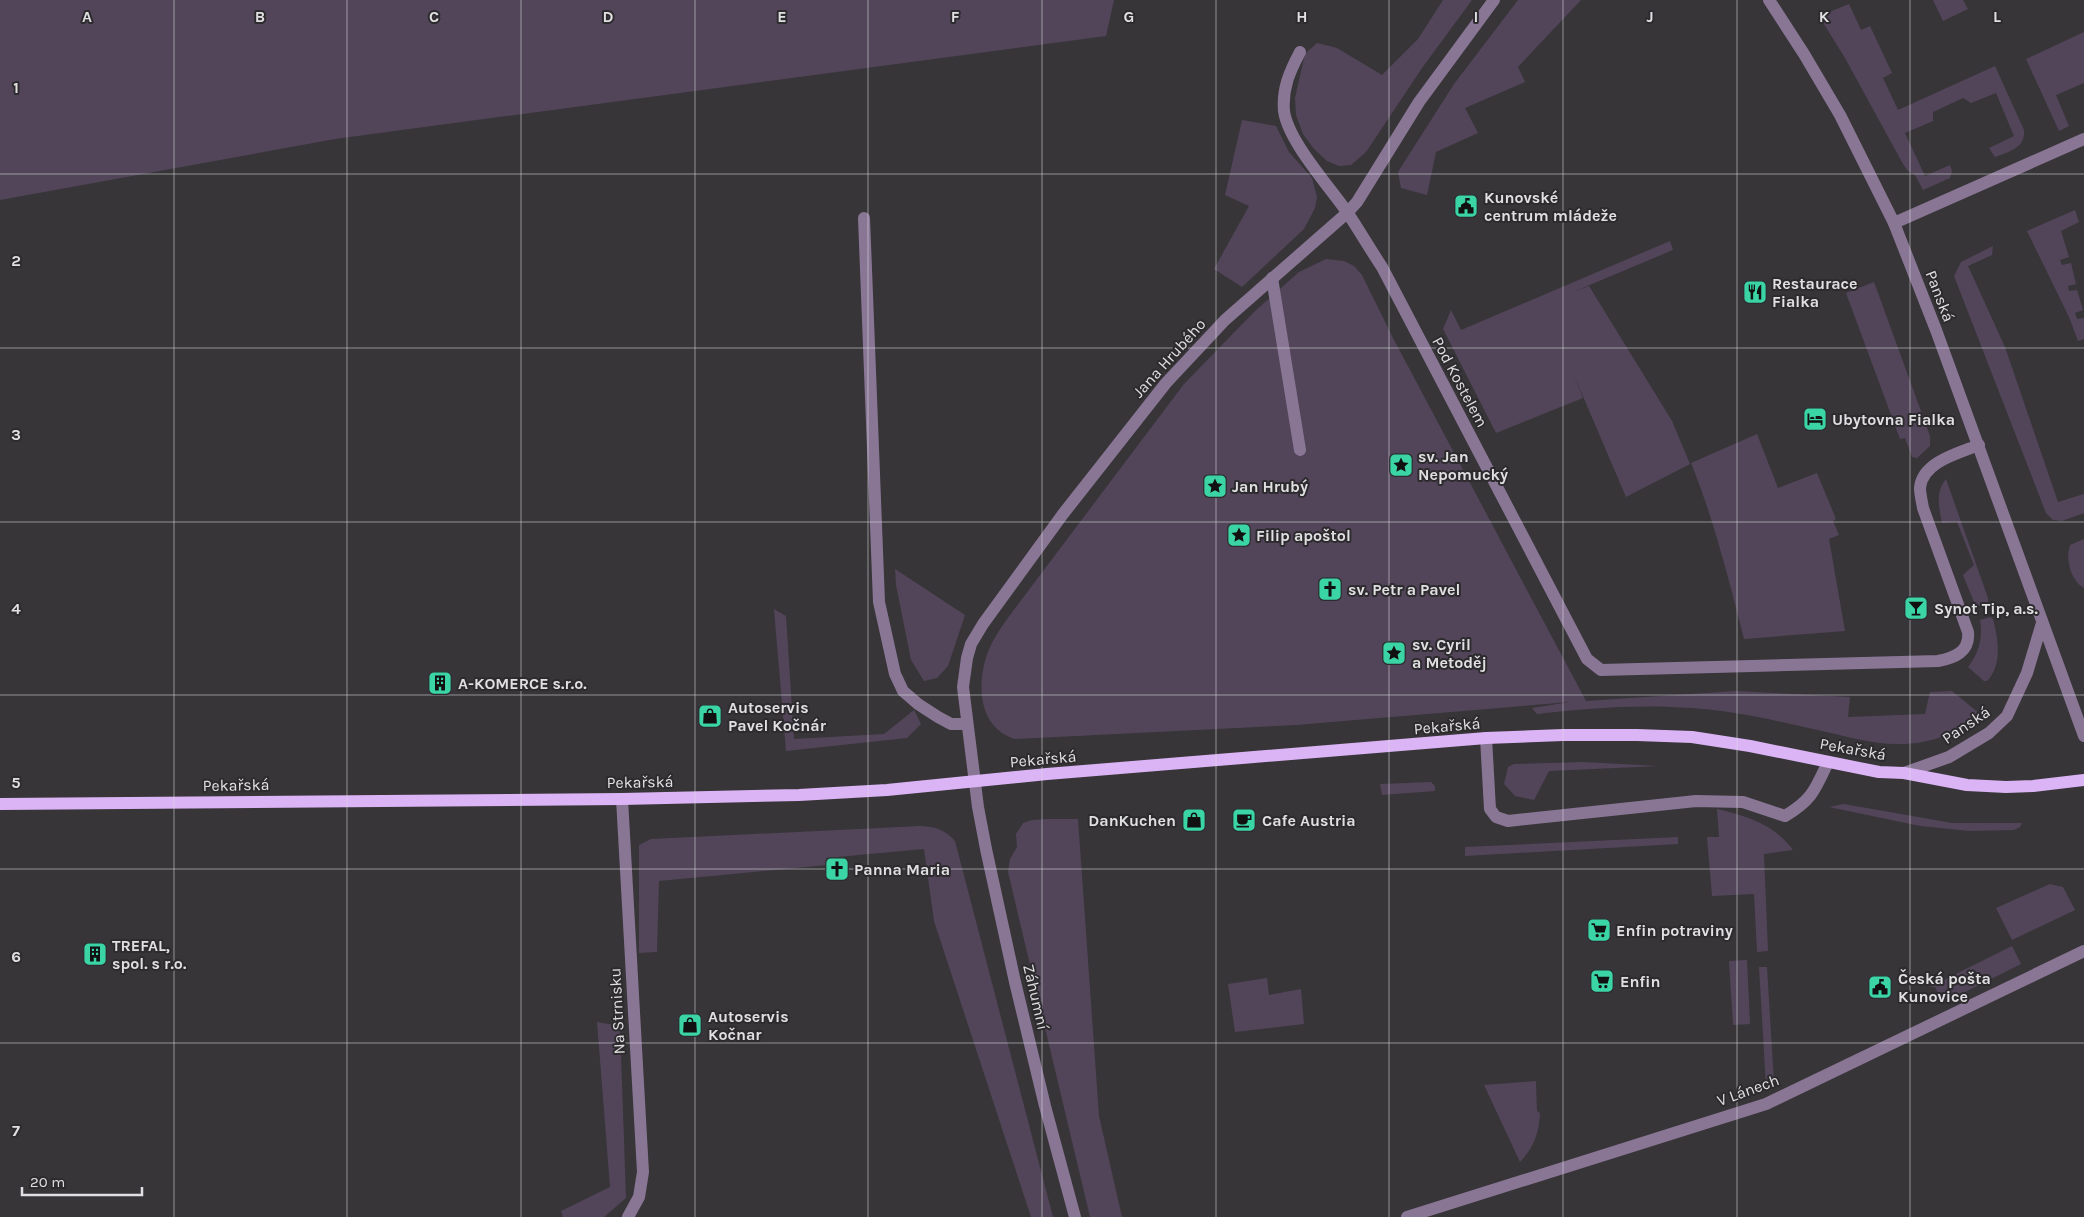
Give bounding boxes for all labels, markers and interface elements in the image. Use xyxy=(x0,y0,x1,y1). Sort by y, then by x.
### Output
text: A xyxy=(82,7,92,26)
text: B xyxy=(255,7,265,26)
text: C xyxy=(429,7,439,26)
text: D xyxy=(603,7,614,26)
text: E xyxy=(777,7,787,26)
text: F xyxy=(951,7,960,26)
text: G xyxy=(1124,7,1134,26)
text: H xyxy=(1296,7,1308,26)
text: I xyxy=(1474,7,1478,26)
text: J xyxy=(1646,7,1654,26)
text: K xyxy=(1819,7,1830,26)
text: L xyxy=(1993,7,2001,26)
text: 1 xyxy=(13,78,19,97)
place label: Kunovské centrum mládeže xyxy=(1484,188,1617,225)
public building icon: Kunovské centrum mládeže xyxy=(1453,193,1479,219)
text: 2 xyxy=(11,251,21,270)
street label: Panská xyxy=(1922,268,1958,324)
place label: Restaurace Fialka xyxy=(1772,274,1858,311)
restaurant icon: Restaurace Fialka xyxy=(1742,279,1768,305)
street label: Jana Hrubého xyxy=(1129,315,1209,401)
street label: Pod Kostelem xyxy=(1428,334,1492,430)
hotel icon: Ubytovna Fialka xyxy=(1802,406,1828,432)
place label: Ubytovna Fialka xyxy=(1832,410,1955,429)
text: 3 xyxy=(11,425,21,444)
place label: sv. Jan Nepomucký xyxy=(1418,447,1508,484)
place icon: sv. Jan Nepomucký xyxy=(1388,452,1414,478)
place icon: Jan Hrubý xyxy=(1202,473,1228,499)
place label: Jan Hrubý xyxy=(1232,477,1308,496)
place icon: Filip apoštol xyxy=(1226,522,1252,548)
place label: Filip apoštol xyxy=(1256,526,1351,545)
church icon: sv. Petr a Pavel xyxy=(1317,576,1343,602)
place label: sv. Petr a Pavel xyxy=(1348,580,1460,599)
bar icon: Synot Tip, a.s. xyxy=(1903,595,1929,621)
text: 4 xyxy=(11,599,21,618)
place label: Synot Tip, a.s. xyxy=(1934,599,2038,618)
place label: sv. Cyril a Metoděj xyxy=(1412,635,1487,672)
place icon: sv. Cyril a Metoděj xyxy=(1381,640,1407,666)
building icon: A-KOMERCE s.r.o. xyxy=(427,670,453,696)
place label: A-KOMERCE s.r.o. xyxy=(458,674,587,693)
place label: Autoservis Pavel Kočnár xyxy=(728,698,827,735)
street label: Panská xyxy=(1938,702,1994,748)
shop icon: Autoservis Pavel Kočnár xyxy=(697,703,723,729)
street label: Pekařská xyxy=(1413,714,1481,738)
street label: Pekařská xyxy=(1818,734,1888,764)
street label: Pekařská xyxy=(1009,747,1077,771)
street label: Pekařská xyxy=(606,772,674,792)
text: 5 xyxy=(11,773,21,792)
street label: Pekařská xyxy=(202,775,270,795)
shop icon: DanKuchen xyxy=(1181,807,1207,833)
cafe icon: Cafe Austria xyxy=(1231,807,1257,833)
place label: DanKuchen xyxy=(1088,811,1176,830)
place label: Cafe Austria xyxy=(1262,811,1356,830)
church icon: Panna Maria xyxy=(824,856,850,882)
place label: Panna Maria xyxy=(854,860,950,879)
supermarket icon: Enfin potraviny xyxy=(1586,917,1612,943)
place label: Enfin potraviny xyxy=(1616,921,1733,940)
place label: TREFAL, spol. s r.o. xyxy=(112,936,187,973)
building icon: TREFAL, spol. s r.o. xyxy=(82,941,108,967)
text: 6 xyxy=(11,947,21,966)
street label: Záhumní xyxy=(1019,962,1053,1032)
street label: Na Strnisku xyxy=(605,967,629,1055)
supermarket icon: Enfin xyxy=(1589,968,1615,994)
place label: Česká pošta Kunovice xyxy=(1898,968,1991,1006)
place label: Enfin xyxy=(1620,972,1660,991)
public building icon: Česká pošta Kunovice xyxy=(1867,974,1893,1000)
place label: Autoservis Kočnar xyxy=(708,1007,789,1044)
shop icon: Autoservis Kočnar xyxy=(677,1012,703,1038)
street label: V Lánech xyxy=(1714,1070,1782,1110)
text: 7 xyxy=(12,1121,20,1140)
scale bar xyxy=(22,1164,142,1196)
text: 20 m xyxy=(30,1173,65,1191)

